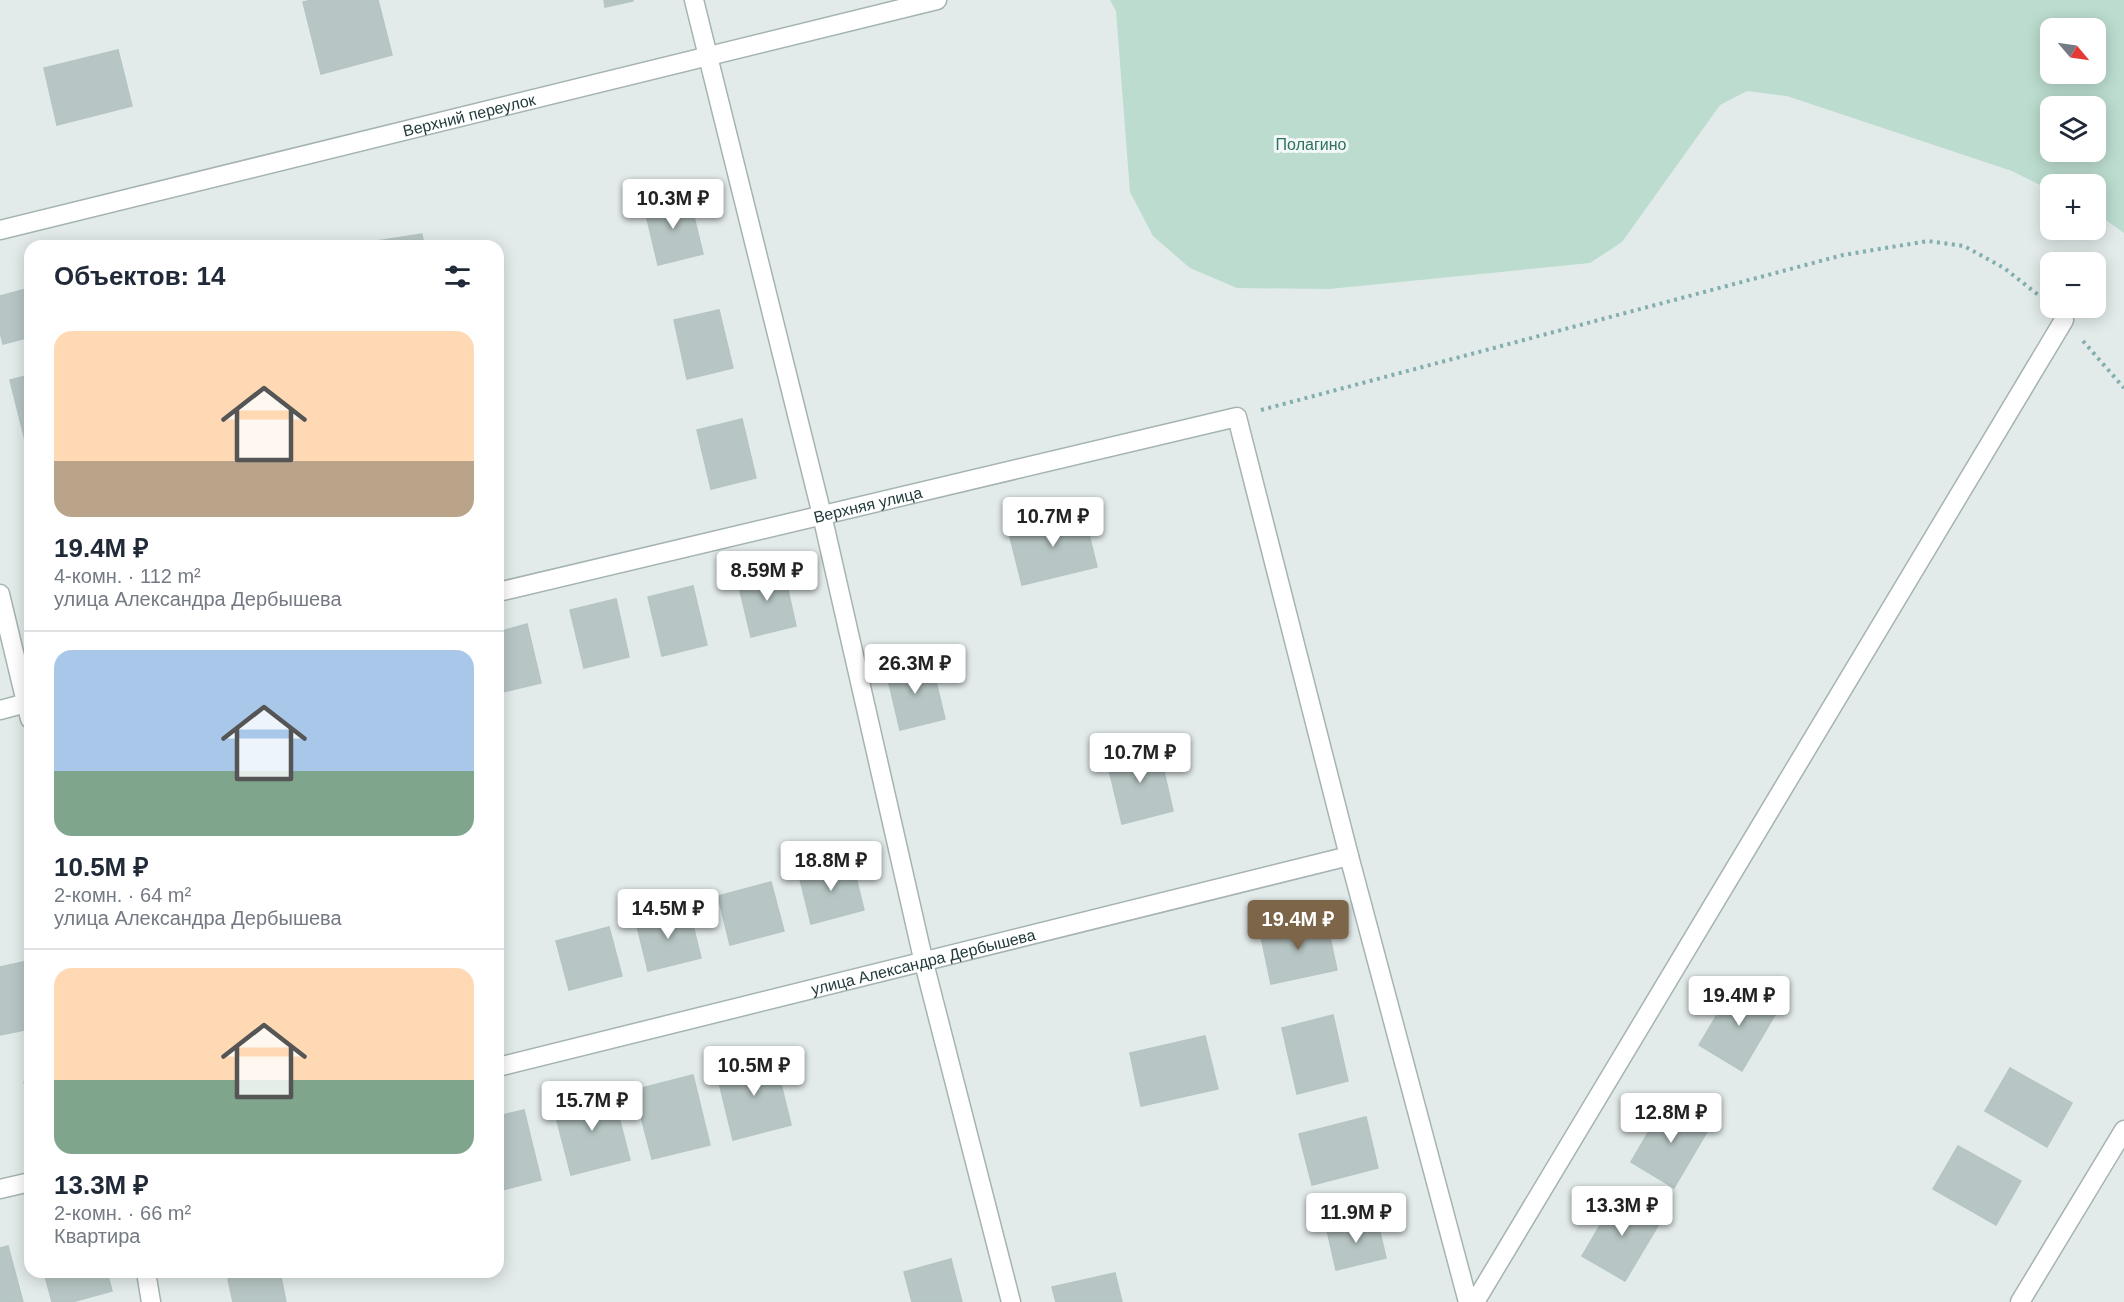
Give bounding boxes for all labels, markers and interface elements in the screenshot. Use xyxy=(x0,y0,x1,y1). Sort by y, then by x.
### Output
north arrow xyxy=(2040,18,2106,84)
map controls xyxy=(2040,18,2106,318)
street label: Верхний переулок xyxy=(401,90,538,139)
button: layers xyxy=(2040,96,2106,162)
park label: Полагино xyxy=(1276,136,1346,153)
button: + xyxy=(2040,174,2106,240)
pin: 10.3M ₽ xyxy=(618,179,728,230)
text: 10.3M ₽ xyxy=(637,187,709,209)
button: − xyxy=(2040,252,2106,318)
icon: filters xyxy=(441,260,474,293)
text: Объектов: 14 xyxy=(54,261,225,291)
icon: home xyxy=(210,370,318,478)
street label: Верхняя улица xyxy=(812,483,924,525)
pin: 10.7M ₽ xyxy=(998,497,1108,548)
text: 10.7M ₽ xyxy=(1017,505,1089,527)
text: 19.4M ₽ xyxy=(54,533,149,563)
pin: 8.59M ₽ xyxy=(712,551,822,602)
text: 8.59M ₽ xyxy=(731,559,803,581)
text: 4-комн. · 112 m² xyxy=(54,565,201,587)
text: улица Александра Дербышева xyxy=(54,588,342,610)
pin: 26.3M ₽ xyxy=(860,644,970,695)
text: 26.3M ₽ xyxy=(879,652,951,674)
icon: home xyxy=(210,689,318,797)
pin: 10.7M ₽ xyxy=(1085,733,1195,784)
text: 10.7M ₽ xyxy=(1104,741,1176,763)
pin: 18.8M ₽ xyxy=(776,841,886,892)
text: 18.8M ₽ xyxy=(795,849,867,871)
text: 10.5M ₽ xyxy=(54,852,149,882)
text: 2-комн. · 64 m² xyxy=(54,884,191,906)
pin: 14.5M ₽ xyxy=(613,889,723,940)
text: 14.5M ₽ xyxy=(632,897,704,919)
pin: 19.4M ₽ xyxy=(1243,900,1353,951)
text: улица Александра Дербышева xyxy=(54,907,342,929)
text: 19.4M ₽ xyxy=(1262,908,1334,930)
street label: улица Александра Дербышева xyxy=(809,926,1037,998)
pin: 19.4M ₽ xyxy=(1684,976,1794,1027)
text: 19.4M ₽ xyxy=(1703,984,1775,1006)
icon: home xyxy=(210,1007,318,1115)
pin: 10.5M ₽ xyxy=(699,1046,809,1097)
text: 10.5M ₽ xyxy=(718,1054,790,1076)
pin: 15.7M ₽ xyxy=(537,1081,647,1132)
text: 15.7M ₽ xyxy=(556,1089,628,1111)
pin: 12.8M ₽ xyxy=(1616,1093,1726,1144)
text: 12.8M ₽ xyxy=(1635,1101,1707,1123)
text: 13.3M ₽ xyxy=(54,1170,149,1200)
pin: 13.3M ₽ xyxy=(1567,1186,1677,1237)
pin: 11.9M ₽ xyxy=(1301,1193,1411,1244)
text: 13.3M ₽ xyxy=(1586,1194,1658,1216)
text: 11.9M ₽ xyxy=(1320,1201,1392,1223)
text: 2-комн. · 66 m² xyxy=(54,1202,191,1224)
text: Квартира xyxy=(54,1225,140,1247)

